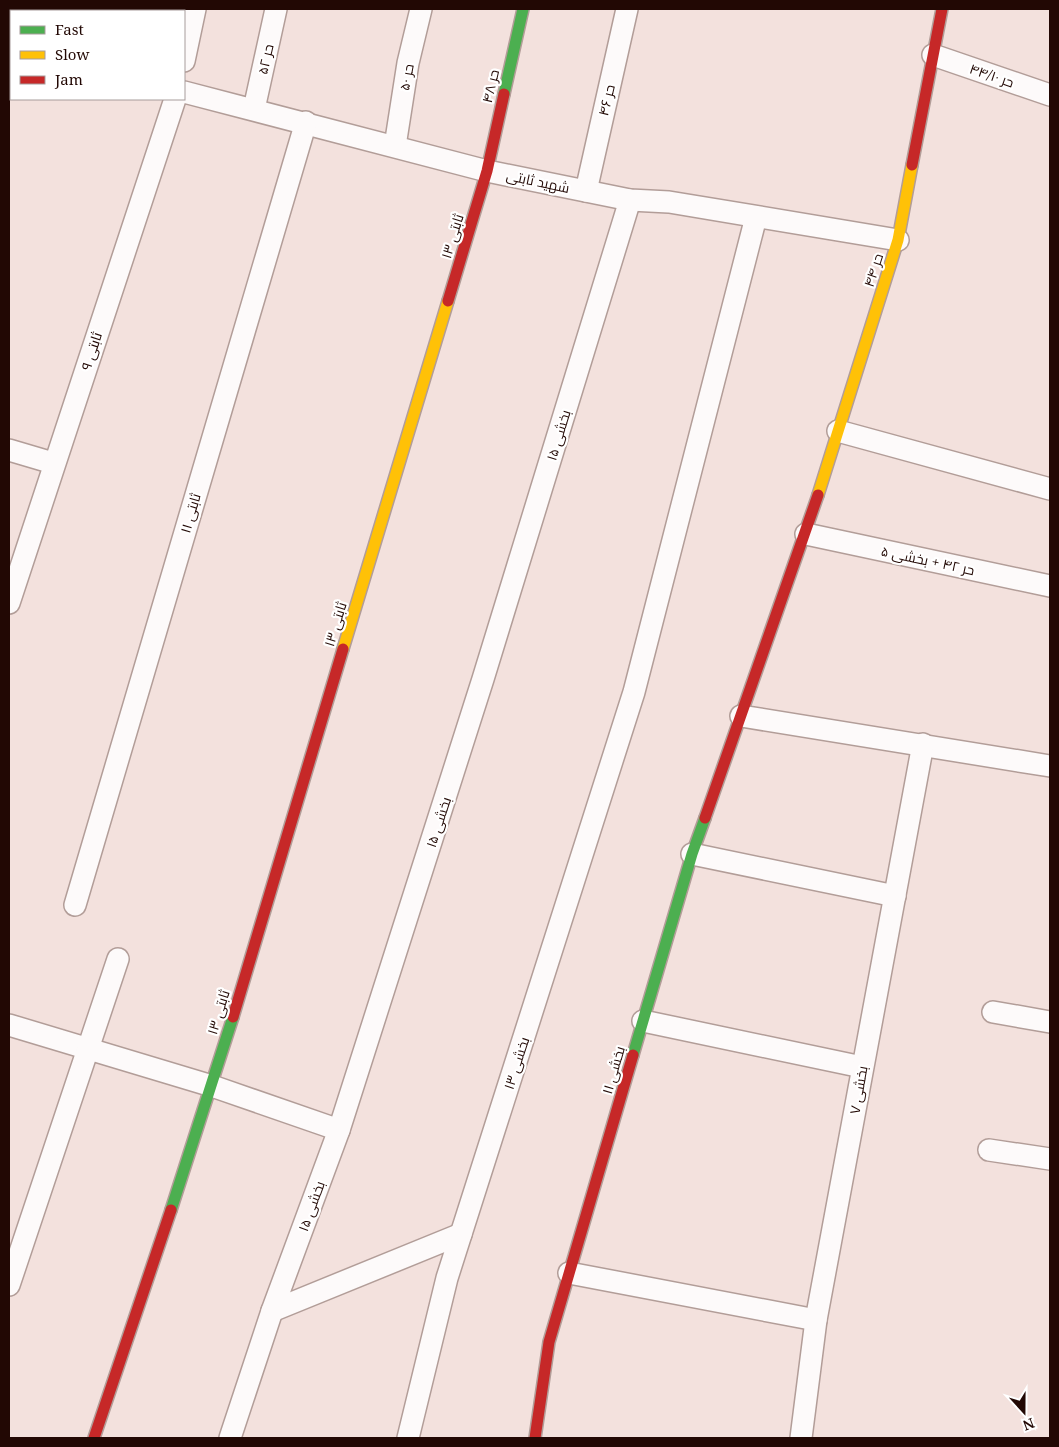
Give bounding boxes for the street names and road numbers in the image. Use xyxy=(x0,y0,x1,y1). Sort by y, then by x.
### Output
street label: حر ۵۲ xyxy=(252,42,278,76)
street label: حر ۴۴/۱۰ xyxy=(967,59,1017,91)
street label: حر ۵۰ xyxy=(394,62,418,92)
street label: حر ۴۸ xyxy=(477,67,503,105)
street label: حر ۴۶ xyxy=(593,82,619,118)
street label: شهید ثابتی xyxy=(505,165,571,197)
street label: ثابتی ۱۳ xyxy=(436,211,468,261)
street label: حر ۴۴ xyxy=(859,251,887,289)
street label: ثابتی ۹ xyxy=(76,329,106,372)
street label: بخشی ۱۵ xyxy=(541,407,575,463)
street label: ثابتی ۱۱ xyxy=(175,491,205,535)
street label: حر ۴۲ + بخشی ۵ xyxy=(879,541,977,579)
street label: ثابتی ۱۳ xyxy=(319,599,351,649)
street label: بخشی ۱۵ xyxy=(421,794,455,850)
street label: ثابتی ۱۳ xyxy=(202,987,234,1037)
street label: بخشی ۱۳ xyxy=(499,1034,533,1092)
street label: بخشی ۱۱ xyxy=(597,1044,629,1096)
street label: بخشی ۷ xyxy=(844,1064,872,1116)
street label: بخشی ۱۵ xyxy=(293,1178,329,1234)

